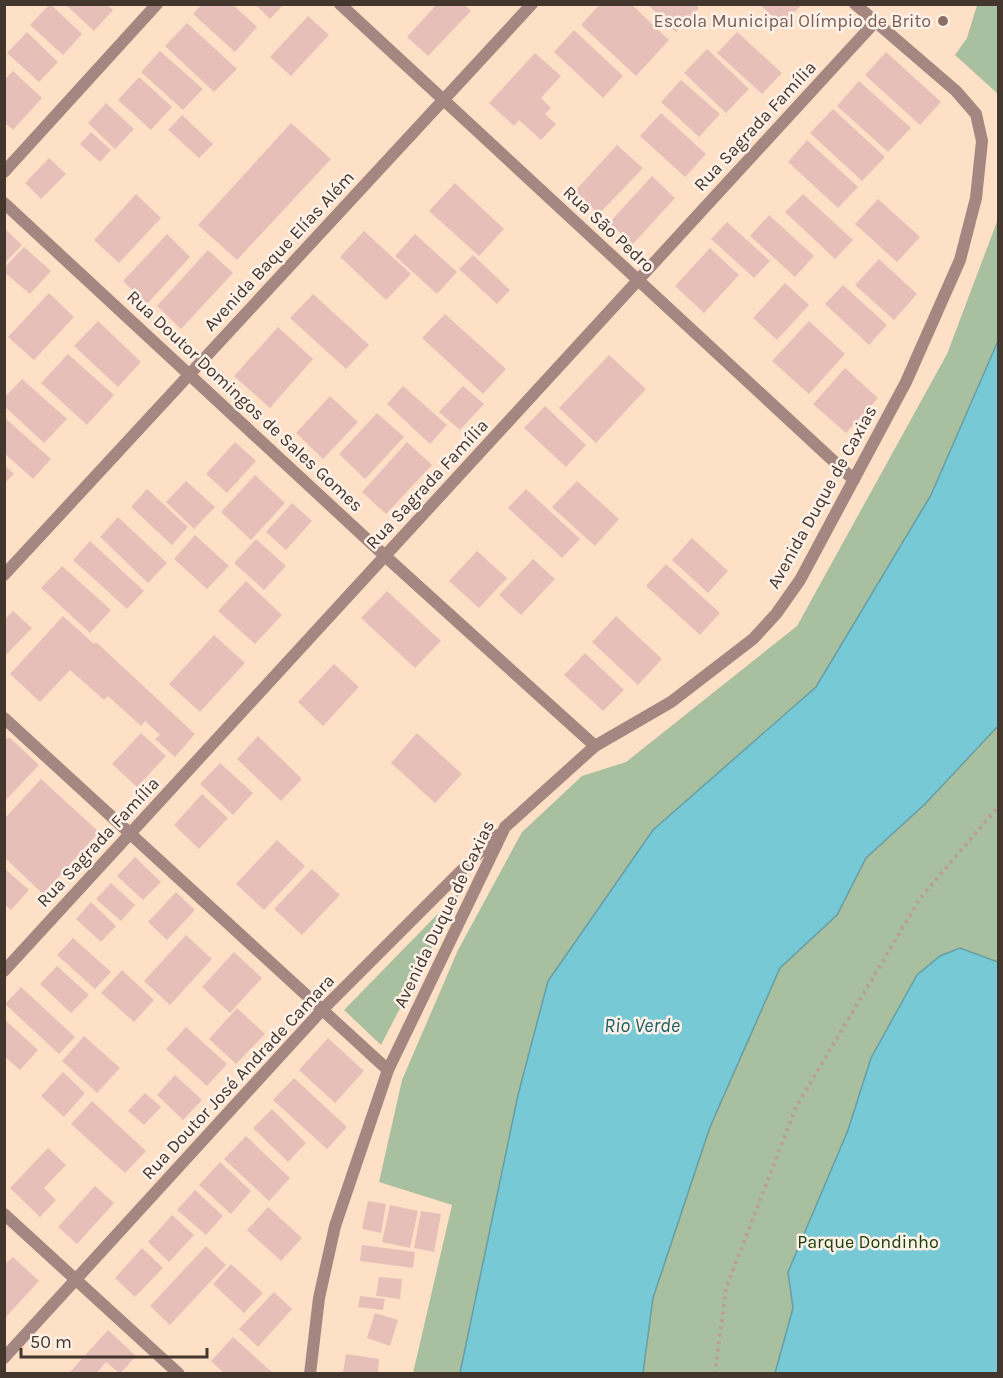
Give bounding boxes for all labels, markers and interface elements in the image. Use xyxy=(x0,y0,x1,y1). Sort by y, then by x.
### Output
place label: Escola Municipal Olímpio de Brito xyxy=(654,10,931,32)
marker: Escola Municipal Olímpio de Brito xyxy=(936,14,950,28)
street label: Rua Sagrada Família xyxy=(689,56,821,196)
street label: Avenida Baque Elías Além xyxy=(199,166,359,336)
street label: Rua São Pedro xyxy=(559,181,659,277)
street label: Rua Doutor Domingos de Sales Gomes xyxy=(122,286,368,516)
street label: Avenida Duque de Caxias xyxy=(762,402,882,592)
street label: Rua Sagrada Família xyxy=(361,414,493,554)
street label: Rua Sagrada Família xyxy=(32,772,164,912)
street label: Avenida Duque de Caxias xyxy=(389,817,499,1011)
street label: Rua Doutor José Andrade Camara xyxy=(137,970,339,1184)
water label: Rio Verde xyxy=(604,1014,680,1037)
park label: Parque Dondinho xyxy=(797,1231,939,1253)
scale bar xyxy=(21,1321,207,1359)
text: 50 m xyxy=(30,1331,72,1353)

